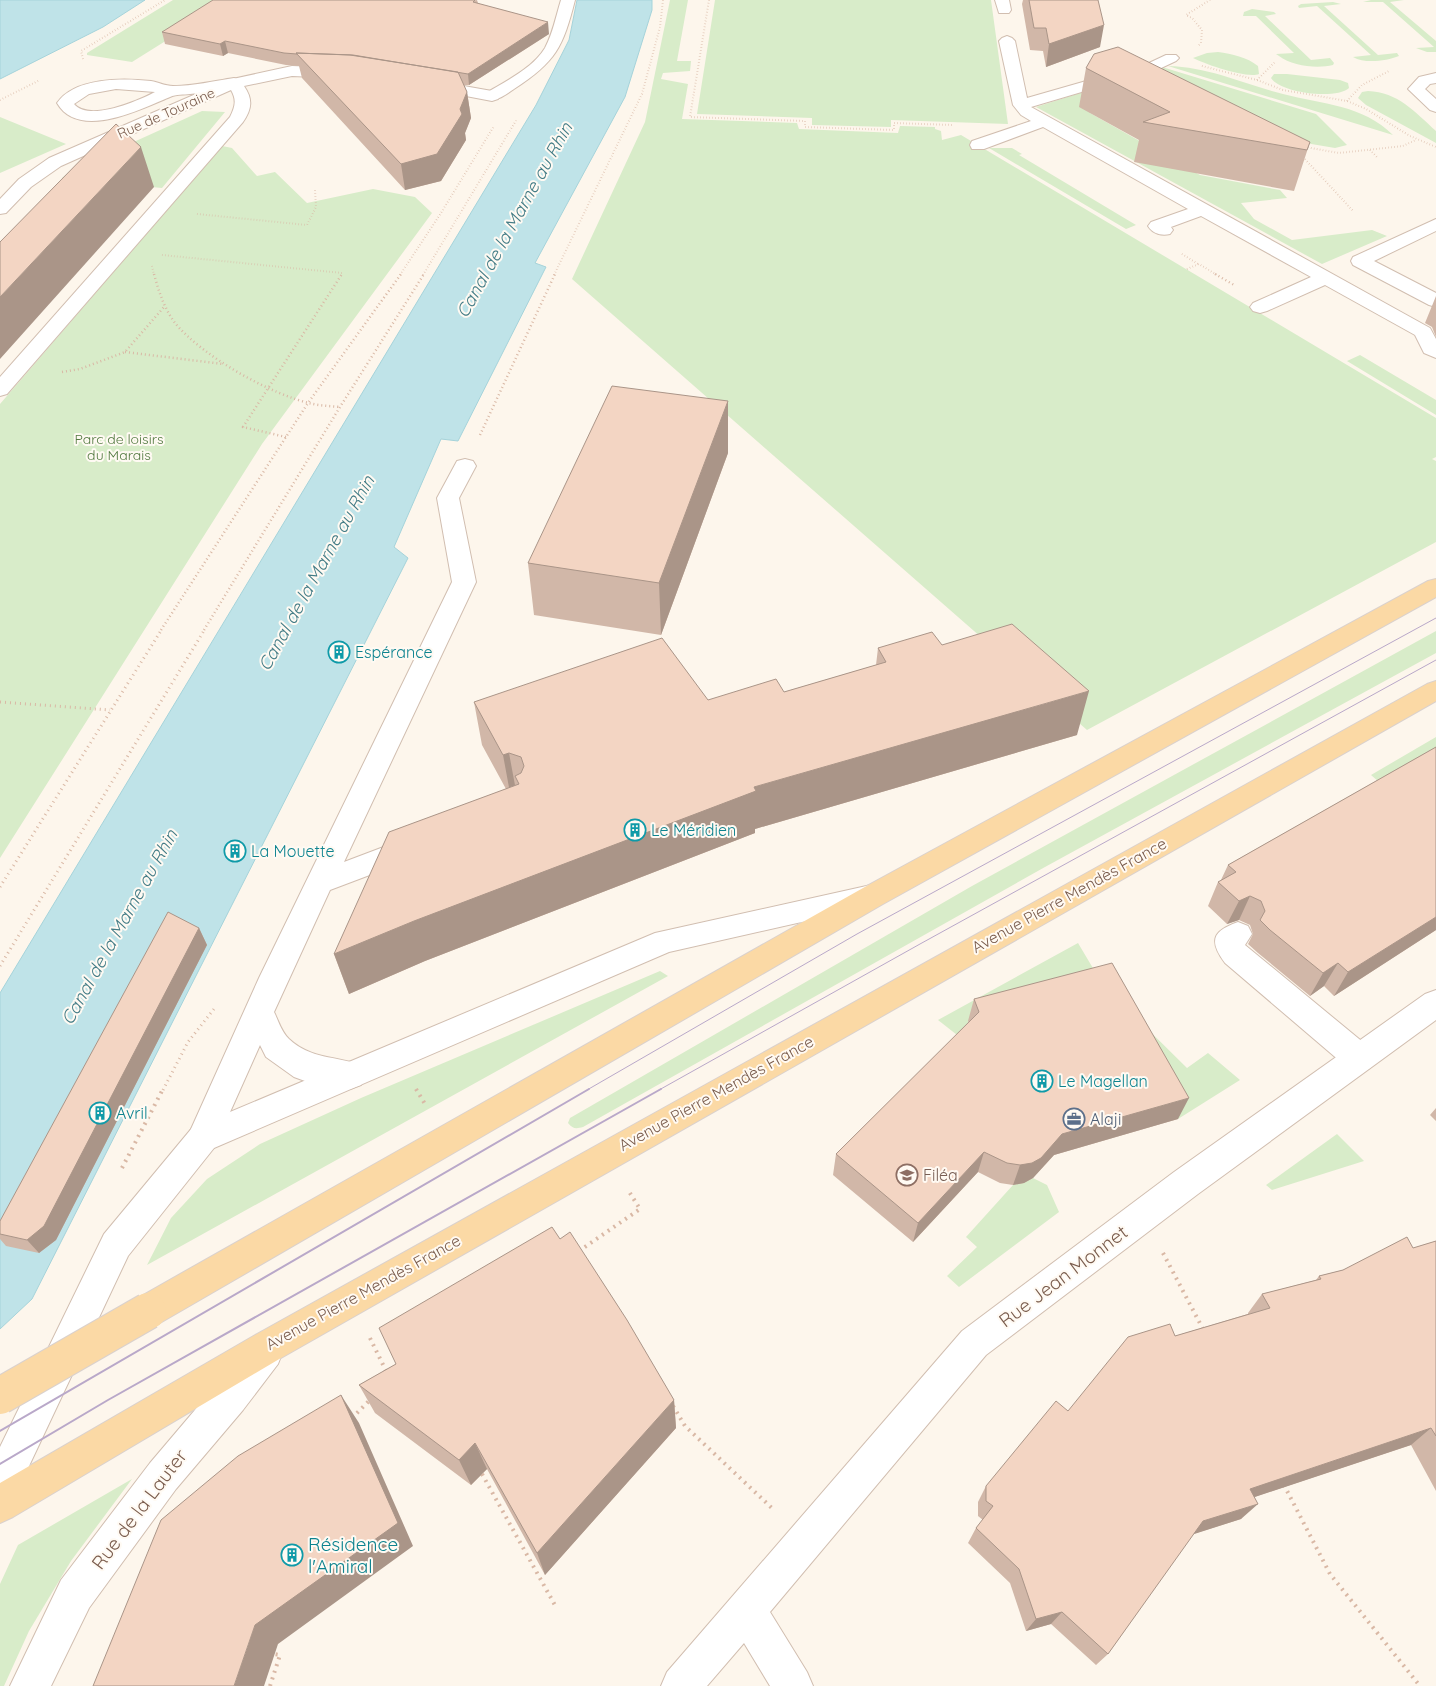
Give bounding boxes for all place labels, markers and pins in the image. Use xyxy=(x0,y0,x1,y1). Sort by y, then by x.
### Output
building icon: Espérance xyxy=(327,640,351,664)
place label: Espérance xyxy=(355,642,433,662)
building icon: Le Méridien xyxy=(623,818,647,842)
place label: Le Méridien xyxy=(651,820,736,840)
building icon: La Mouette xyxy=(223,839,247,863)
place label: La Mouette xyxy=(251,841,334,861)
building icon: Le Magellan xyxy=(1030,1069,1054,1093)
place label: Le Magellan xyxy=(1058,1071,1148,1091)
building icon: Avril xyxy=(88,1101,112,1125)
place label: Avril xyxy=(116,1103,148,1123)
office icon: Alaji xyxy=(1062,1107,1086,1131)
place label: Alaji xyxy=(1090,1109,1121,1129)
school or university icon: Filéa xyxy=(895,1163,919,1187)
place label: Filéa xyxy=(923,1165,958,1185)
place label: Résidence l'Amiral xyxy=(308,1532,398,1578)
building icon: Résidence l'Amiral xyxy=(280,1543,304,1567)

